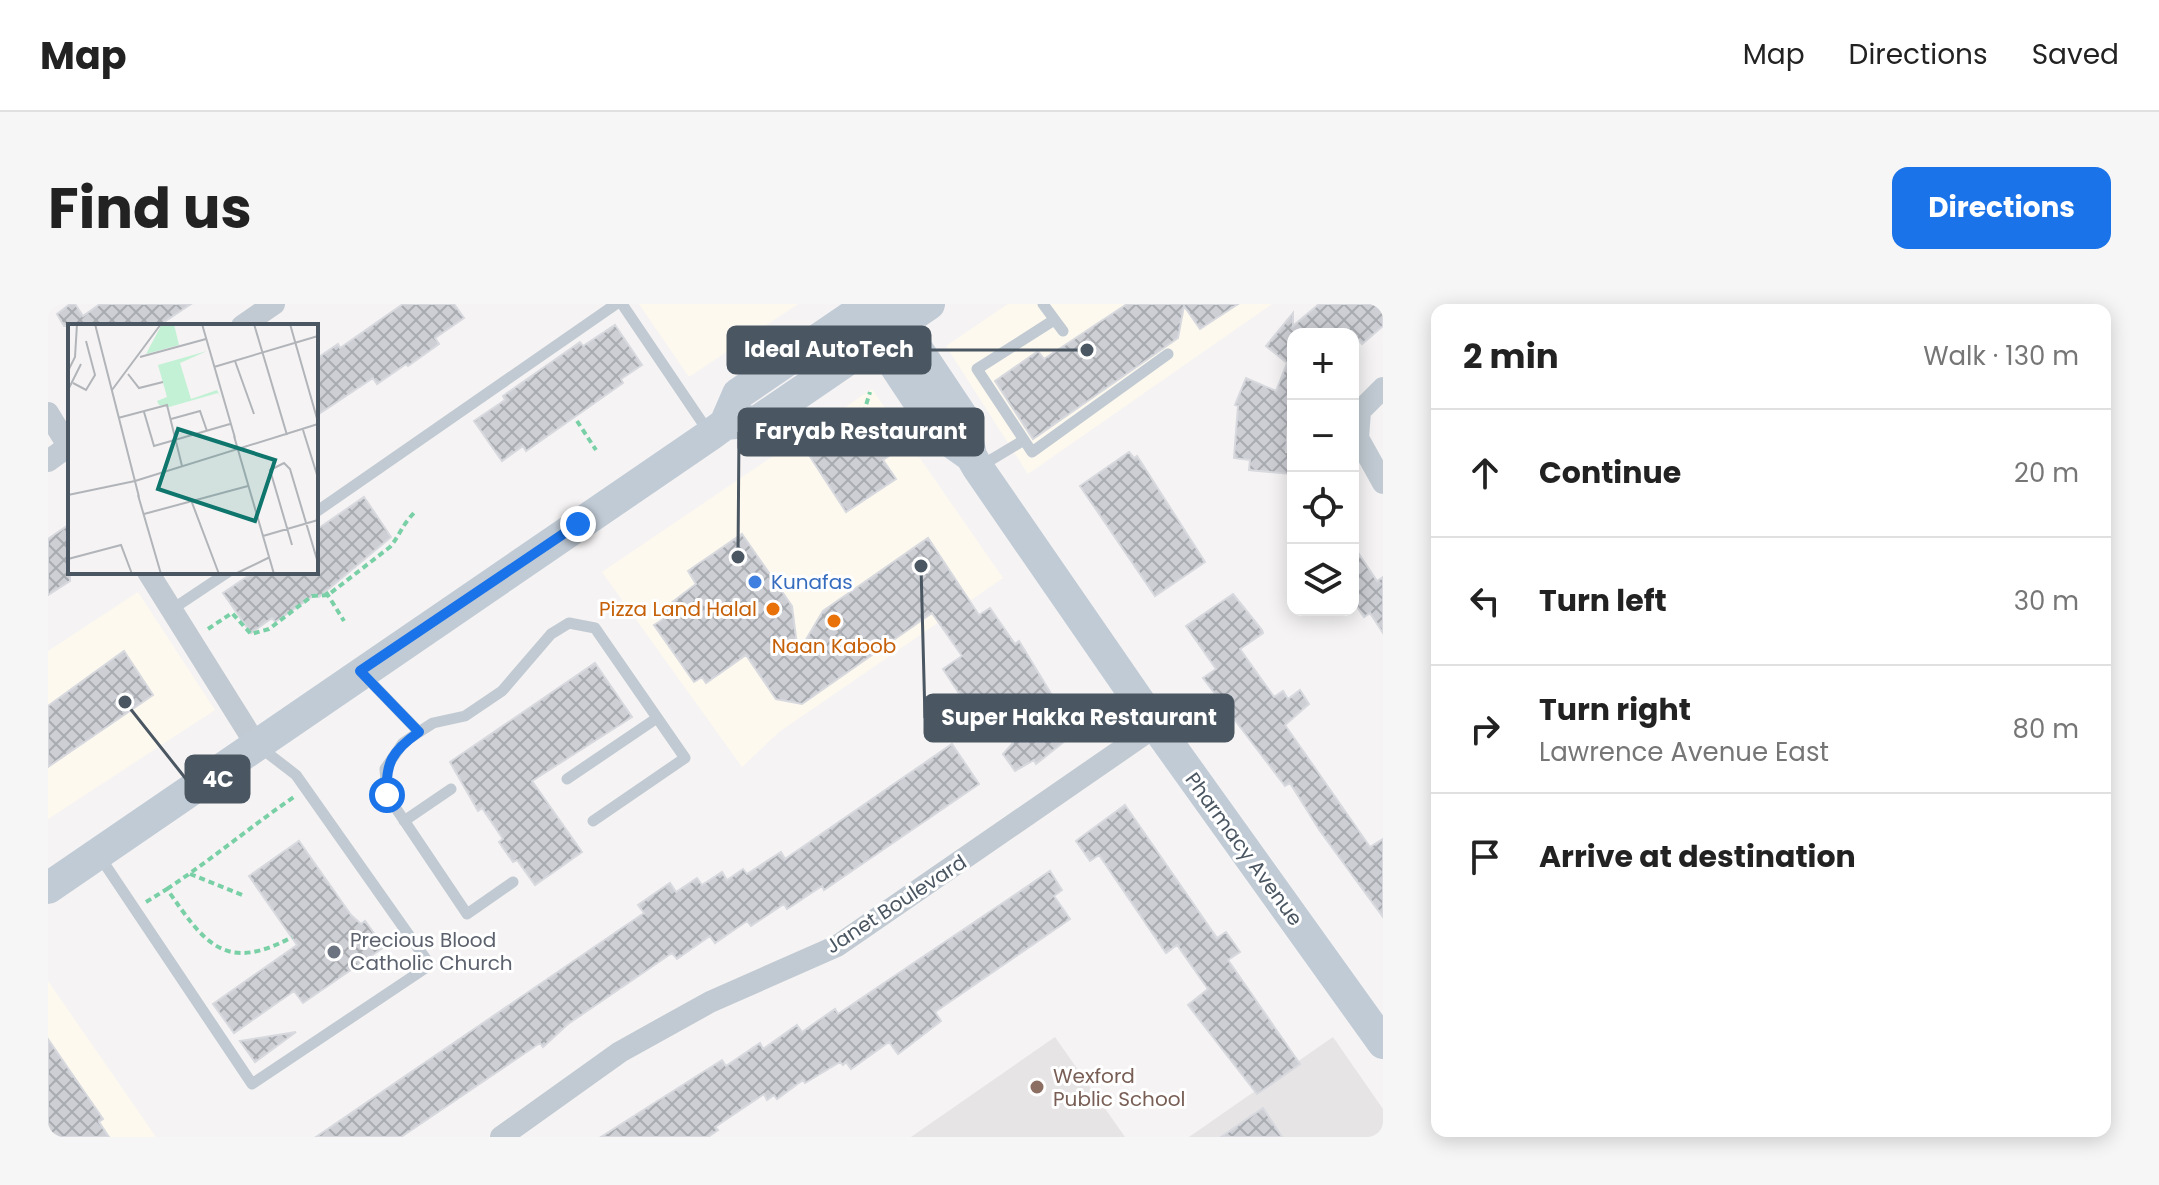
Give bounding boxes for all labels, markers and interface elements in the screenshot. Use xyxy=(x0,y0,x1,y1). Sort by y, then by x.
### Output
text: Map xyxy=(40,29,127,82)
text: Map xyxy=(1743,35,1805,74)
text: Directions xyxy=(1849,35,1988,74)
text: Saved xyxy=(2032,35,2119,74)
button: Directions xyxy=(1892,167,2111,249)
text: Find us xyxy=(48,169,252,248)
inset map xyxy=(68,324,318,574)
callout: Ideal AutoTech xyxy=(728,327,930,373)
map controls xyxy=(1287,328,1359,616)
button: + xyxy=(1287,328,1359,400)
text: 2 min xyxy=(1463,332,1559,380)
text: Ideal AutoTech xyxy=(744,334,914,365)
text: Walk · 130 m xyxy=(1923,338,2079,374)
button: − xyxy=(1287,400,1359,472)
callout: Faryab Restaurant xyxy=(739,409,983,455)
text: Faryab Restaurant xyxy=(755,416,967,447)
icon: ahead xyxy=(1463,451,1507,495)
text: Continue xyxy=(1539,451,1681,494)
text: 20 m xyxy=(2014,455,2079,491)
button: locate xyxy=(1287,472,1359,544)
route end xyxy=(560,506,596,542)
button: layers xyxy=(1287,544,1359,616)
place label: Kunafas xyxy=(771,568,853,596)
marker: Kunafas xyxy=(746,573,764,591)
icon: left xyxy=(1463,579,1507,623)
text: Turn left xyxy=(1539,579,1667,622)
text: 30 m xyxy=(2014,583,2079,619)
place label: Pizza Land Halal xyxy=(599,595,757,623)
marker: Pizza Land Halal xyxy=(764,600,782,618)
marker: Naan Kabob xyxy=(825,612,843,630)
place label: Naan Kabob xyxy=(772,632,896,660)
text: Turn right xyxy=(1539,688,1691,731)
callout: Super Hakka Restaurant xyxy=(925,695,1233,741)
text: Super Hakka Restaurant xyxy=(941,702,1217,733)
icon: right xyxy=(1463,707,1507,751)
text: 80 m xyxy=(2013,711,2079,747)
text: Lawrence Avenue East xyxy=(1539,734,1829,770)
callout: 4C xyxy=(186,756,249,802)
text: 4C xyxy=(202,764,234,795)
street label: Pharmacy Avenue xyxy=(1179,767,1309,931)
route start xyxy=(369,777,405,813)
icon: arrive xyxy=(1463,835,1507,879)
text: Arrive at destination xyxy=(1539,835,1856,878)
street label: Janet Boulevard xyxy=(820,848,972,960)
place label: Precious Blood Catholic Church xyxy=(350,926,513,977)
marker: Precious Blood Catholic Church xyxy=(325,943,343,961)
place label: Wexford Public School xyxy=(1053,1062,1185,1113)
marker: Wexford Public School xyxy=(1028,1078,1046,1096)

